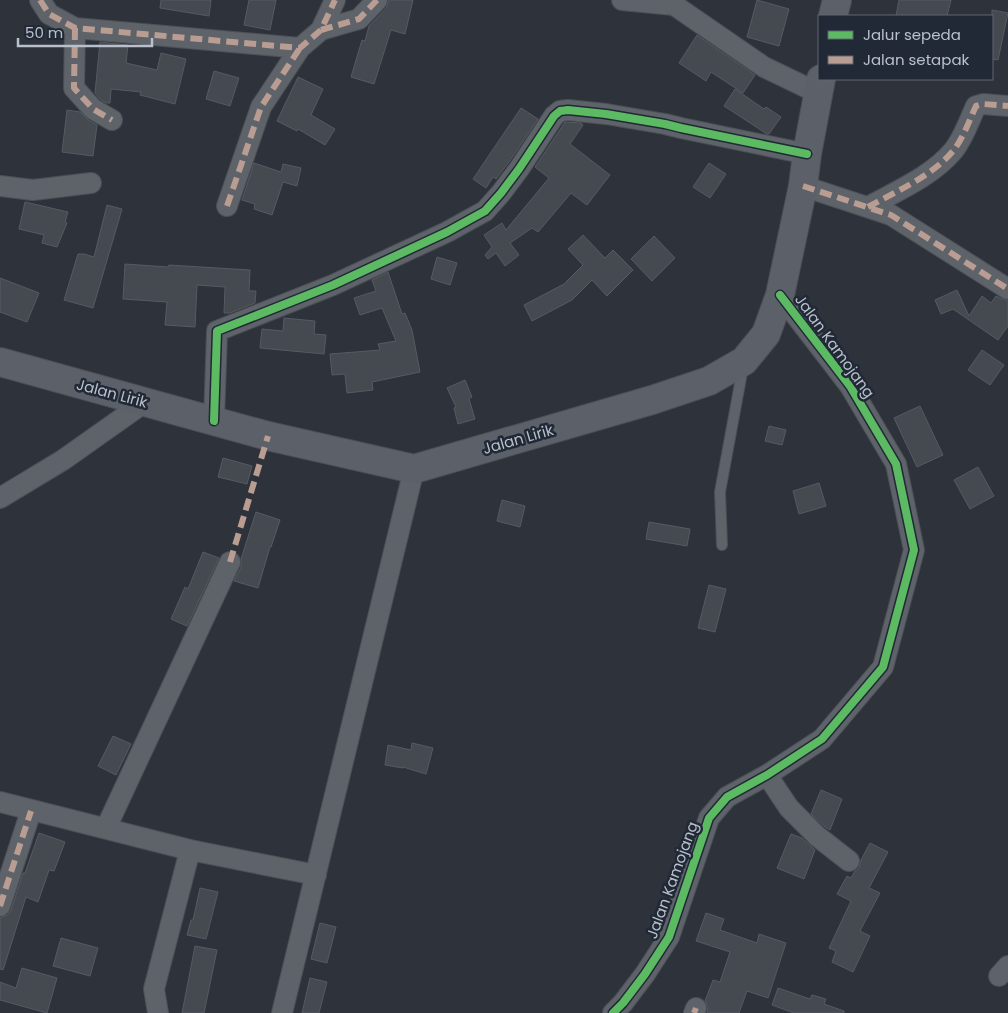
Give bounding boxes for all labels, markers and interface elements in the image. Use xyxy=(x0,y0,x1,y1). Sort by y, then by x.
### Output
scale bar xyxy=(18,15,151,47)
legend xyxy=(818,15,993,80)
text: 50 m xyxy=(25,22,63,43)
text: Jalur sepeda xyxy=(863,24,961,45)
text: Jalan setapak xyxy=(863,49,970,70)
street label: Jalan Kamojang xyxy=(790,290,880,402)
street label: Jalan Lirik xyxy=(74,373,150,413)
street label: Jalan Lirik xyxy=(480,419,556,459)
street label: Jalan Kamojang xyxy=(641,818,703,942)

